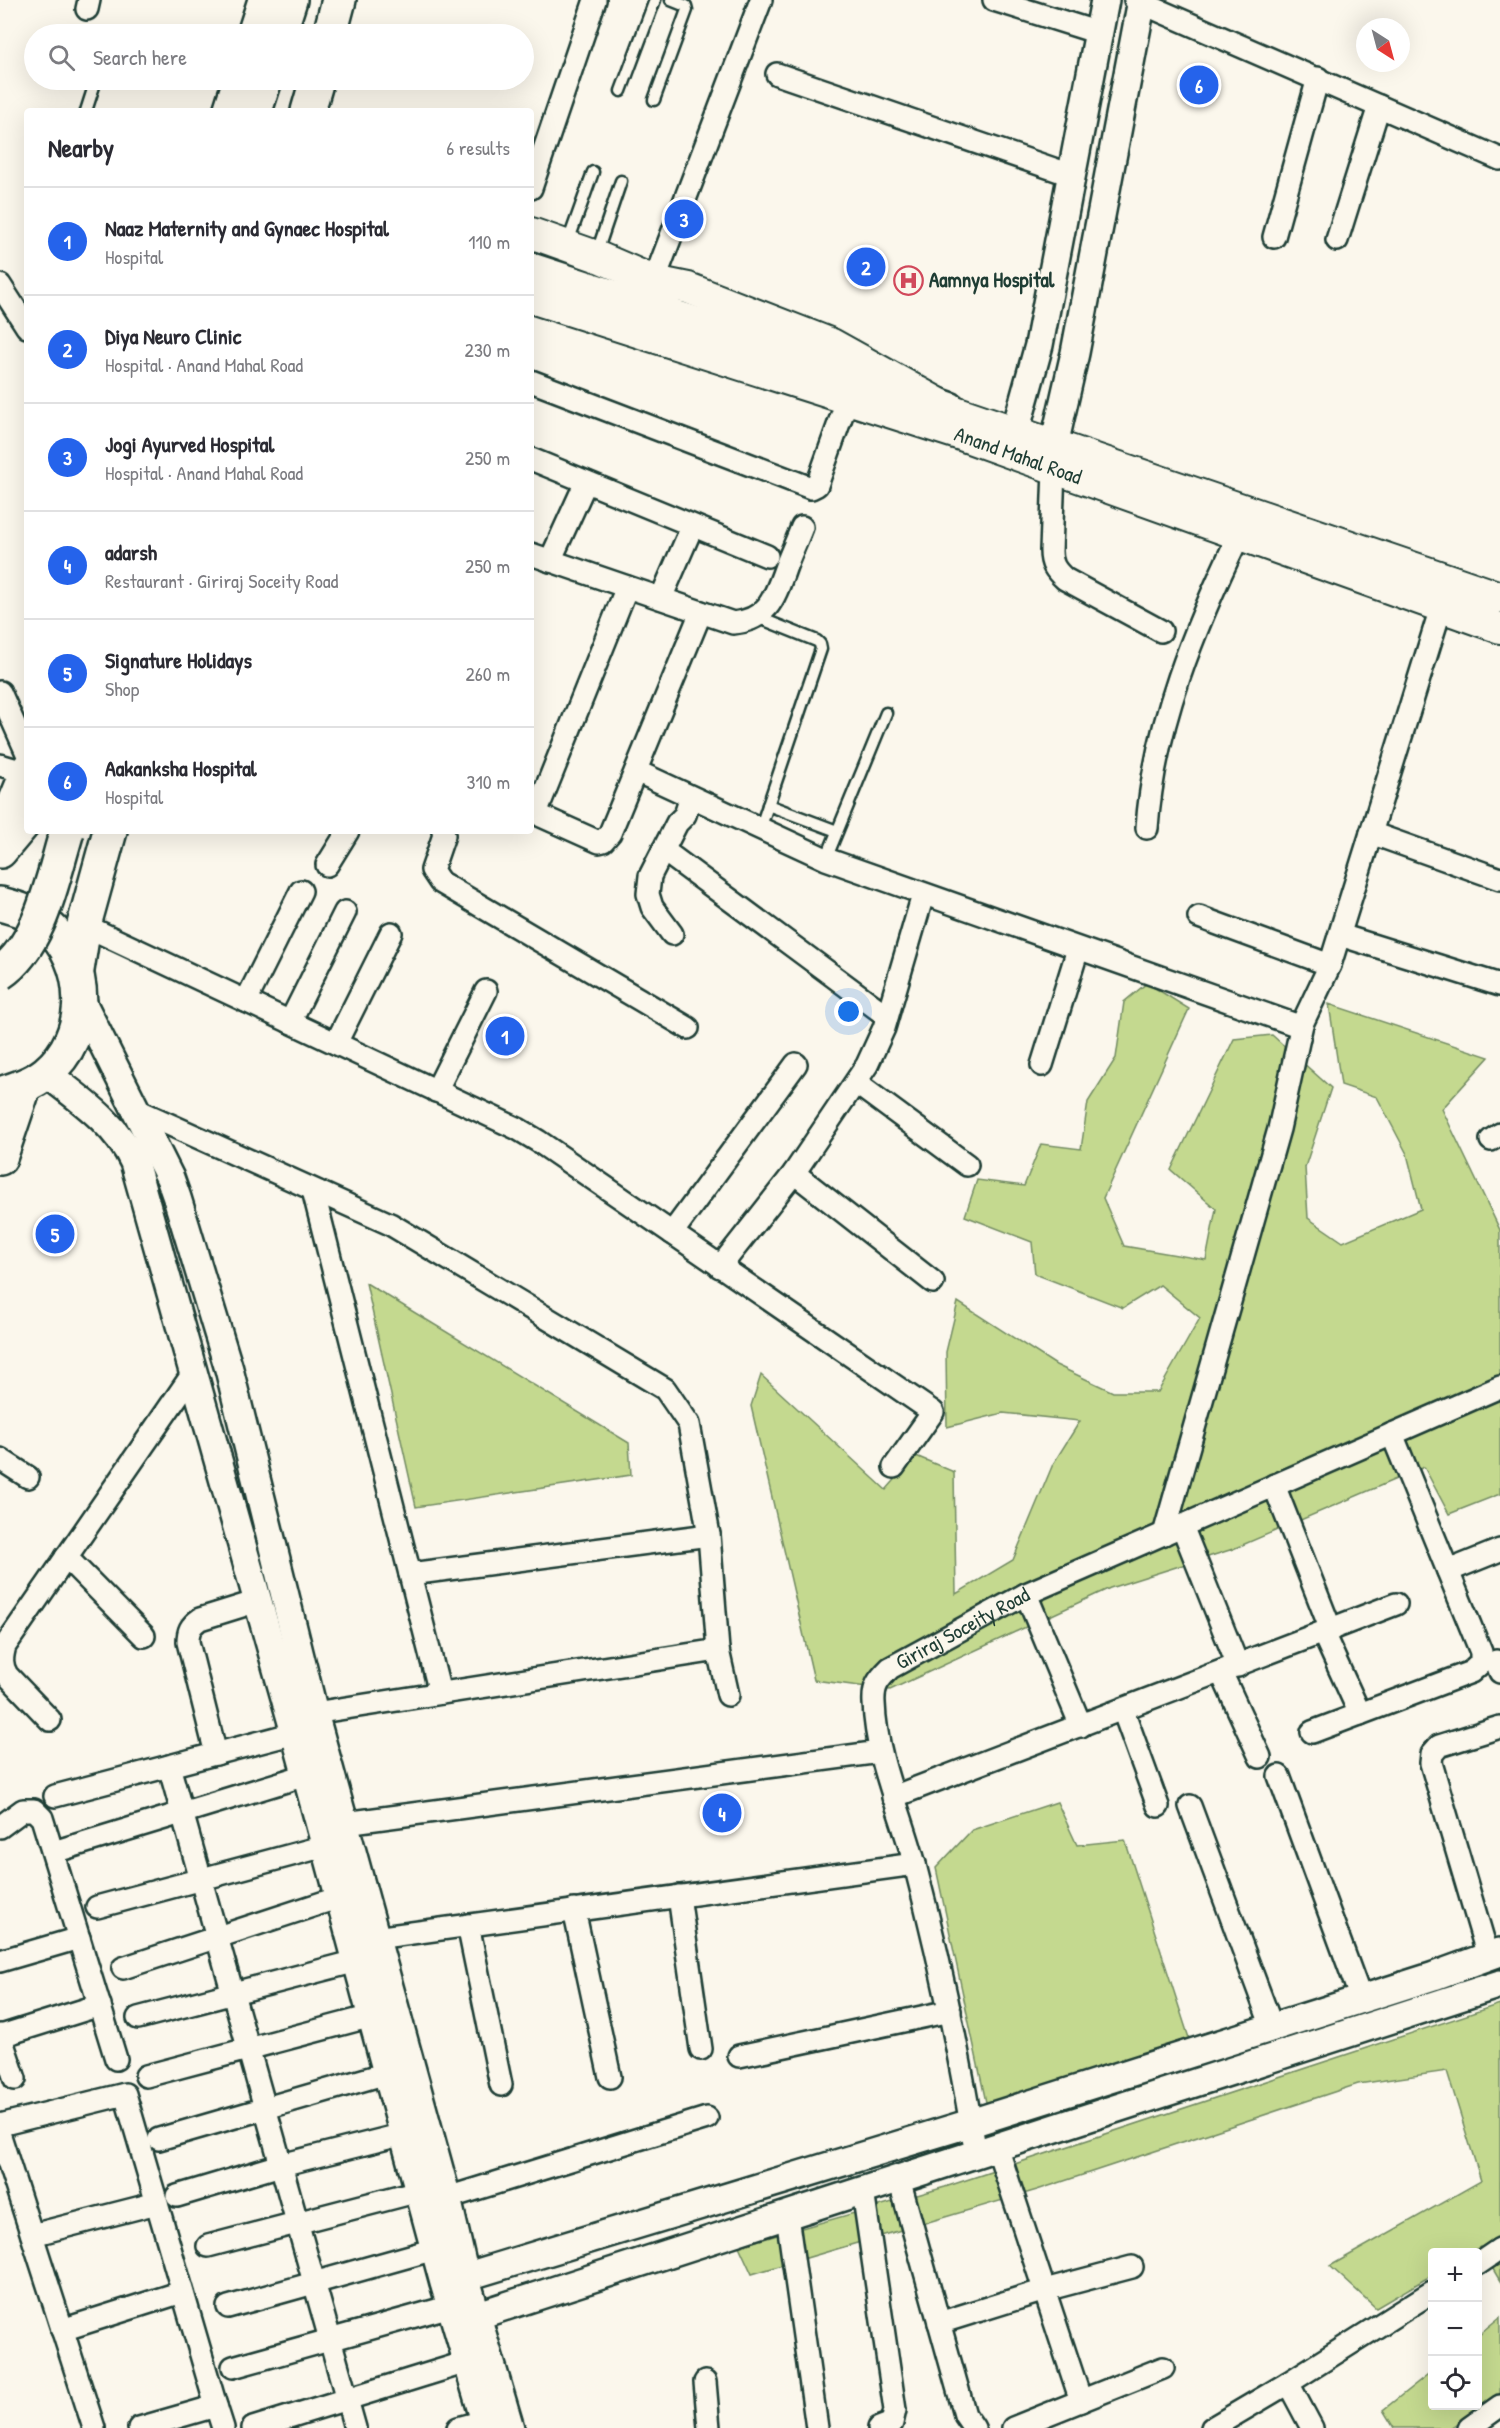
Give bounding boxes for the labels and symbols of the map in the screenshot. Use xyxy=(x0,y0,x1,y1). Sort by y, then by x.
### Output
north arrow xyxy=(1356,18,1410,72)
pin: 6 xyxy=(1180,62,1218,107)
pin: 3 xyxy=(664,196,704,242)
pin: 2 xyxy=(846,244,886,290)
hospital icon: Aamnya Hospital xyxy=(892,264,924,296)
place label: Aamnya Hospital xyxy=(929,265,1055,295)
street label: Anand Mahal Road xyxy=(951,419,1086,491)
your location xyxy=(834,997,863,1026)
pin: 1 xyxy=(486,1014,524,1058)
pin: 5 xyxy=(36,1212,74,1256)
street label: Giriraj Soceity Road xyxy=(890,1580,1035,1676)
pin: 4 xyxy=(702,1790,742,1836)

